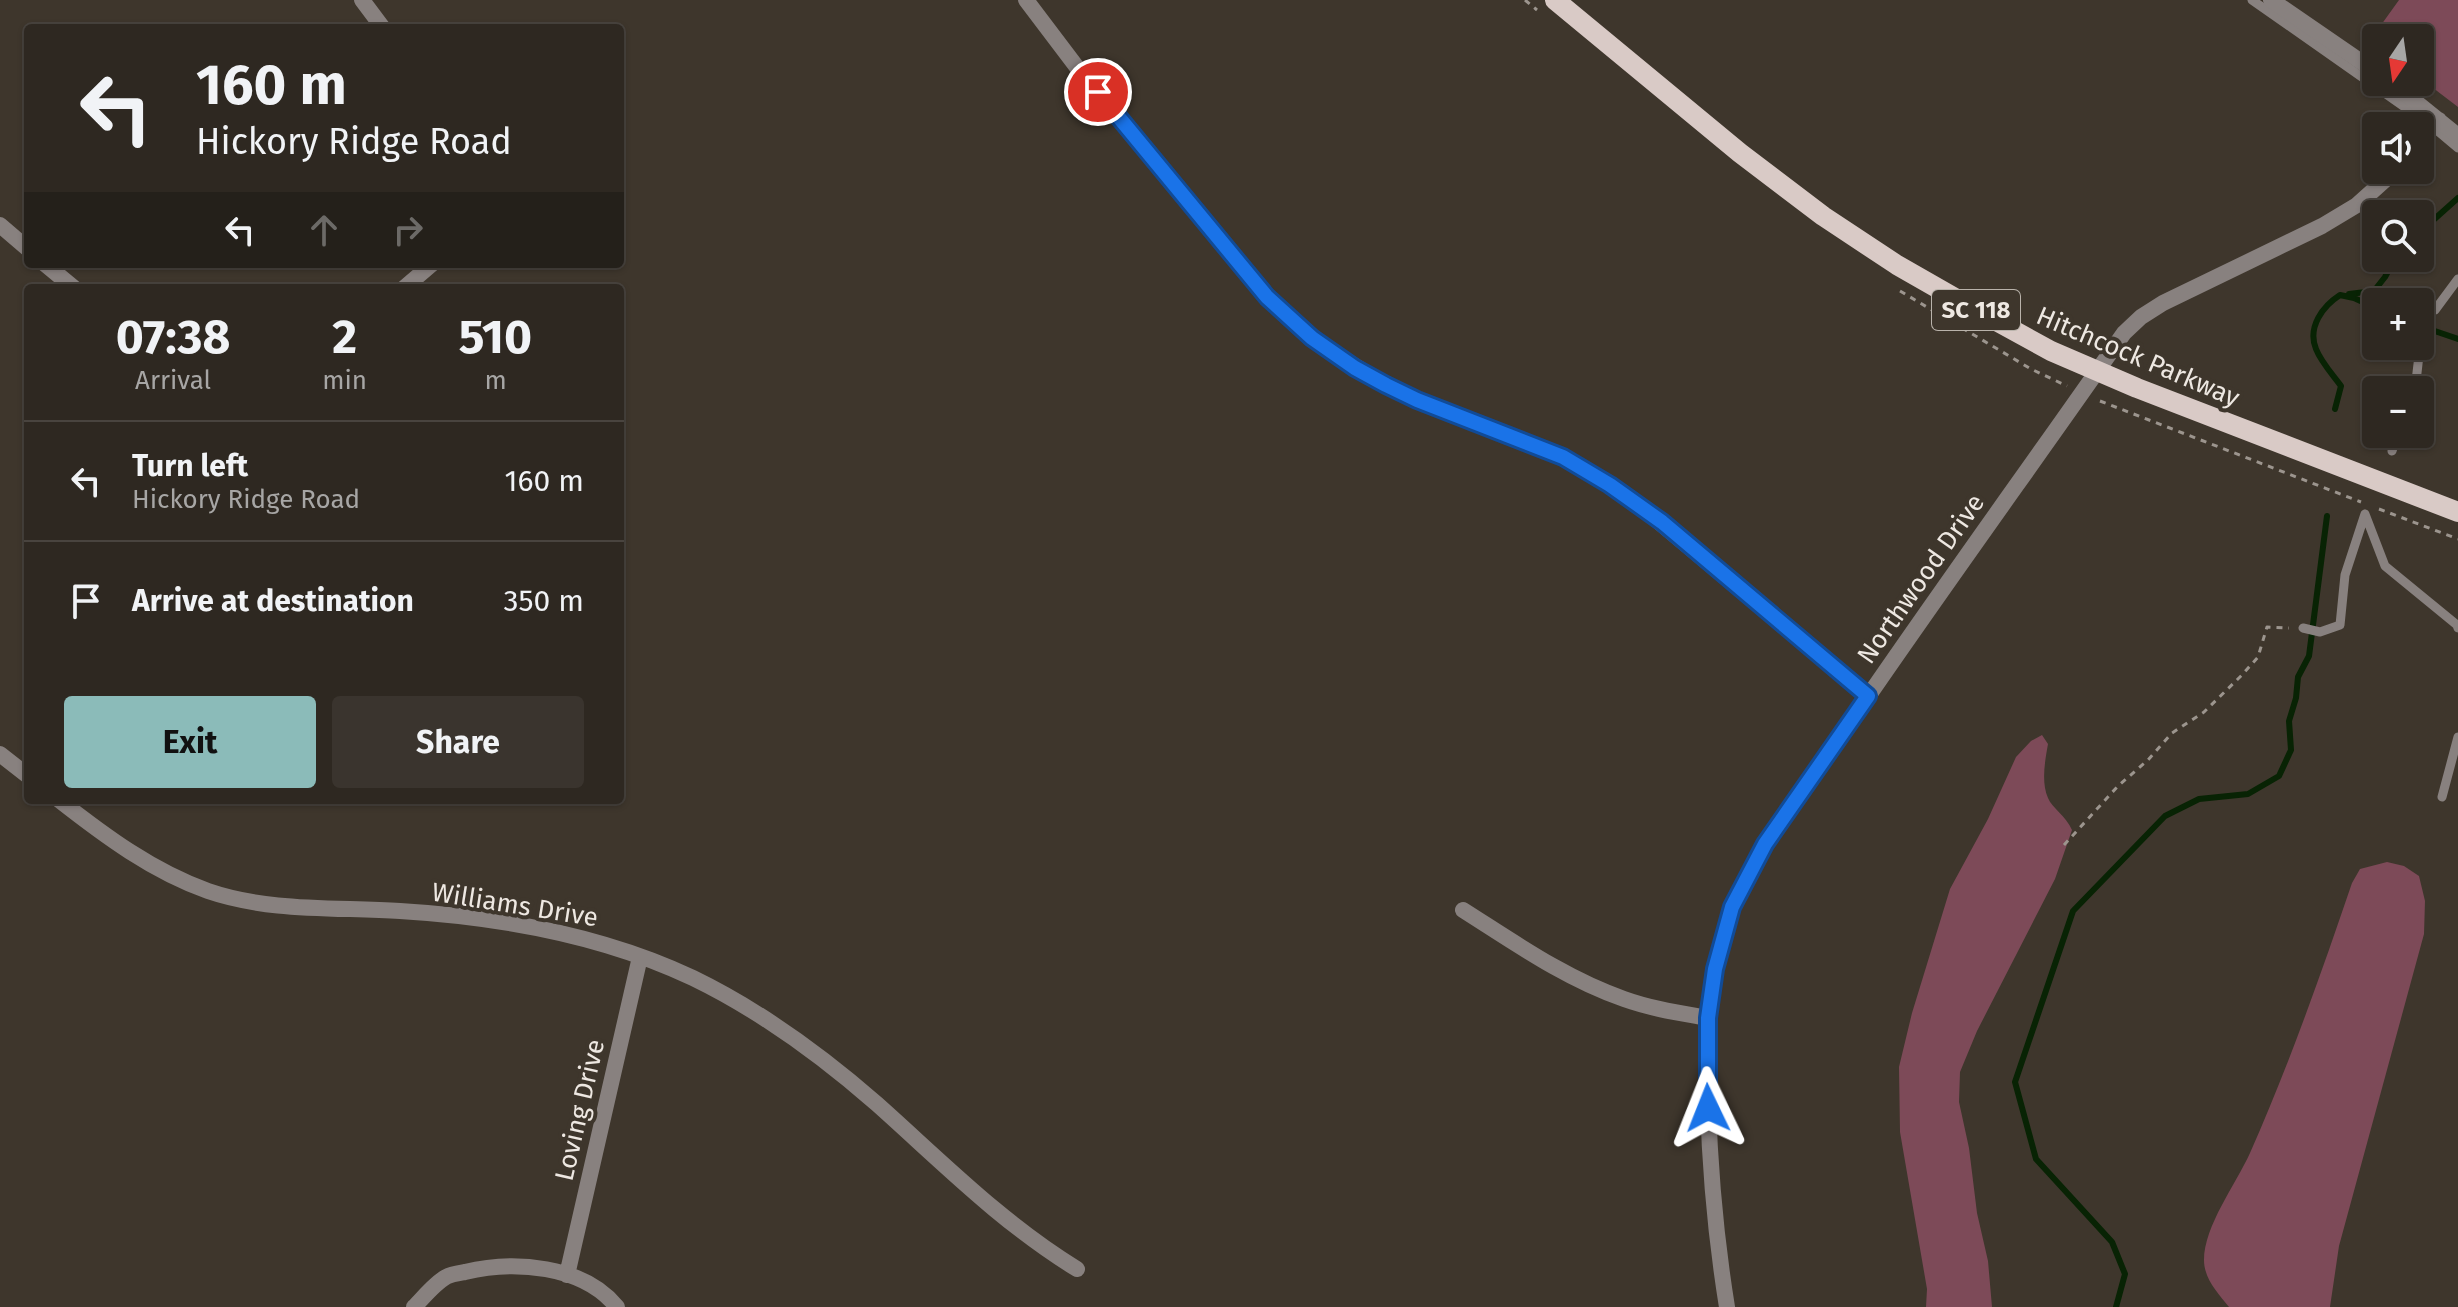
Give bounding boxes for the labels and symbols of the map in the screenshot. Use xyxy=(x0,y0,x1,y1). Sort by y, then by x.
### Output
north arrow xyxy=(2362,24,2434,96)
pin xyxy=(1064,58,1132,126)
road number: SC 118 xyxy=(1932,290,2020,330)
street label: Hitchcock Parkway xyxy=(2032,300,2244,414)
street label: Northwood Drive xyxy=(1851,488,1991,670)
street label: Williams Drive xyxy=(430,877,600,933)
street label: Loving Drive xyxy=(549,1036,611,1184)
position arrow xyxy=(1666,1066,1750,1150)

